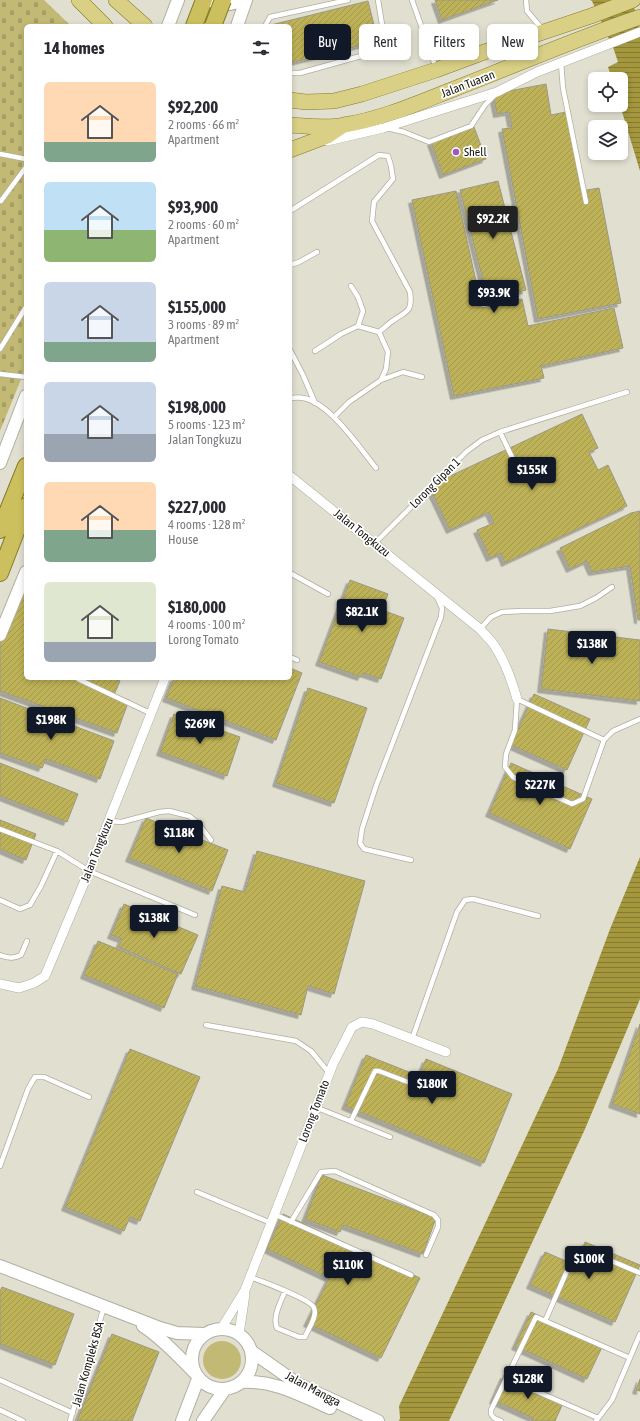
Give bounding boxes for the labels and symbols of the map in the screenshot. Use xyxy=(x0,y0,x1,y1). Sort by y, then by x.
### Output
street label: Jalan Tuaran xyxy=(439,67,497,101)
place label: Shell xyxy=(464,145,487,159)
marker: Shell xyxy=(451,147,461,157)
pin: $92.2K xyxy=(460,206,526,240)
pin: $93.9K xyxy=(461,280,527,314)
street label: Lorong Gipan 1 xyxy=(407,455,463,511)
pin: $155K xyxy=(504,457,560,491)
street label: Jalan Tongkuzu xyxy=(331,506,393,560)
pin: $82.1K xyxy=(329,599,395,633)
pin: $138K xyxy=(564,631,620,665)
pin: $198K xyxy=(23,707,79,741)
pin: $269K xyxy=(172,711,228,745)
pin: $227K xyxy=(512,772,568,806)
street label: Jalan Tongkuzu xyxy=(78,816,116,884)
pin: $118K xyxy=(151,820,207,854)
pin: $138K xyxy=(126,905,182,939)
pin: $180K xyxy=(404,1071,460,1105)
street label: Lorong Tomato xyxy=(296,1078,332,1144)
pin: $100K xyxy=(561,1246,617,1280)
pin: $110K xyxy=(320,1252,376,1286)
street label: Jalan Kompleks BSA xyxy=(69,1320,107,1408)
pin: $128K xyxy=(500,1366,556,1400)
street label: Jalan Mangga xyxy=(283,1369,343,1409)

